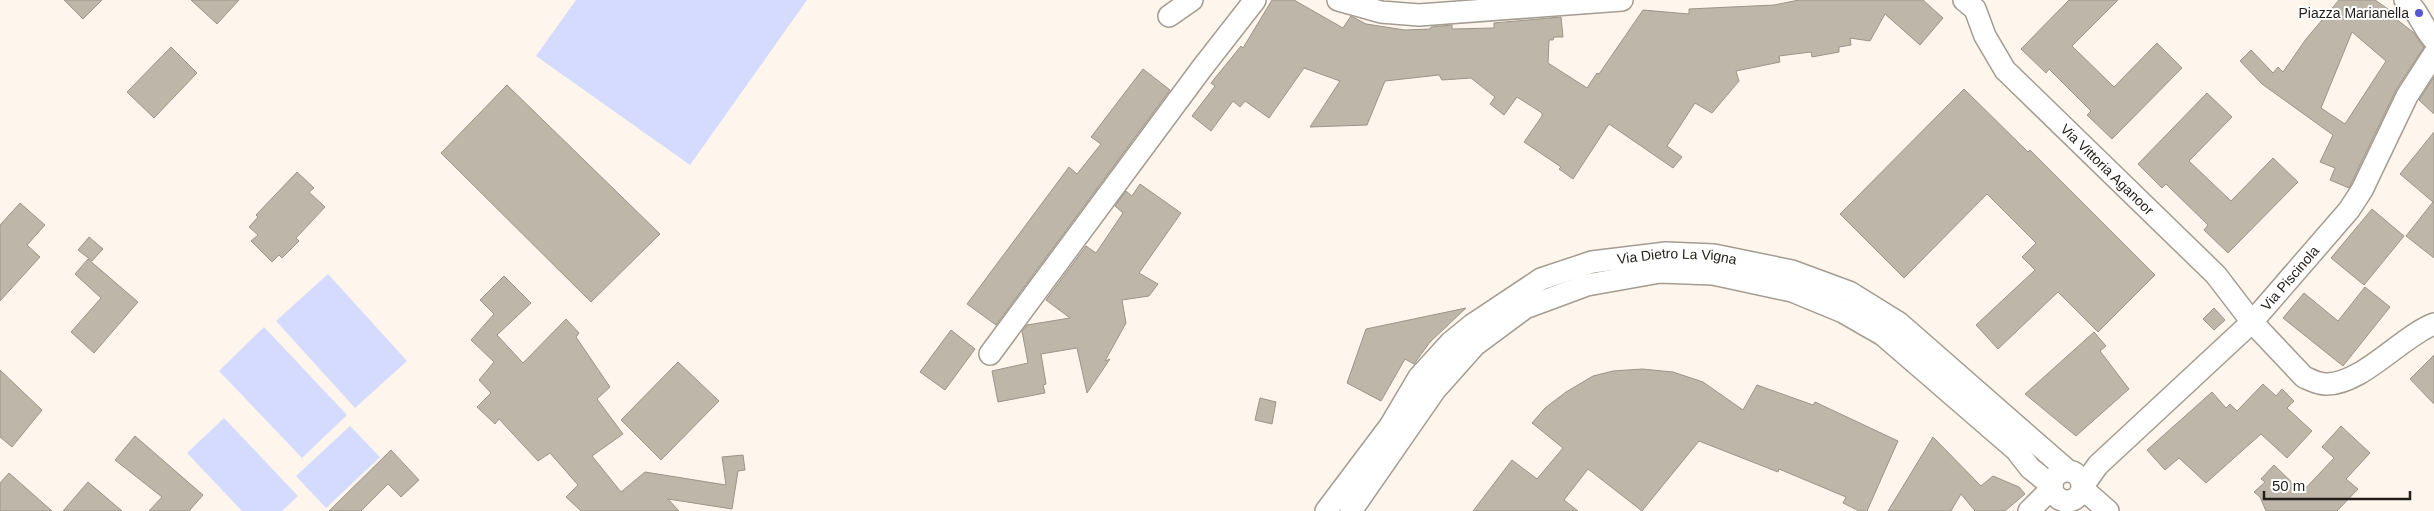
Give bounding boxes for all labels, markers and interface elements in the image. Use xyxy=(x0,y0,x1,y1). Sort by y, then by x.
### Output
place label: Piazza Marianella xyxy=(2299,5,2409,21)
marker: Piazza Marianella xyxy=(2413,7,2425,19)
street label: Via Vittoria Aganoor xyxy=(2057,121,2157,218)
street label: Via Piscinola xyxy=(2258,242,2322,314)
street label: Via Dietro La Vigna xyxy=(1616,245,1738,268)
scale bar xyxy=(2264,468,2410,500)
text: 50 m xyxy=(2272,477,2305,494)

